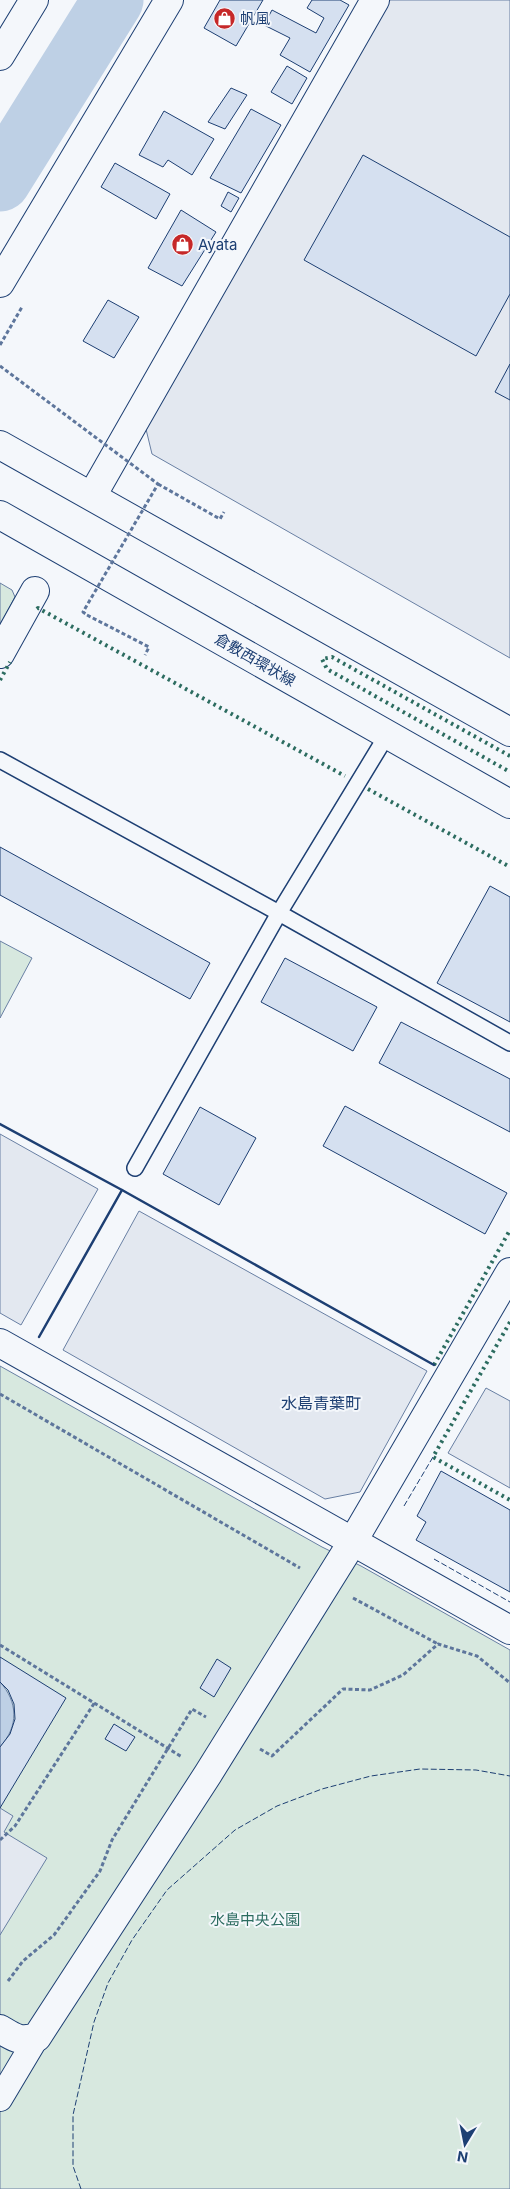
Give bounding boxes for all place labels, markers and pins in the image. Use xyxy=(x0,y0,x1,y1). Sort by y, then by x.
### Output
shop icon: 帆風 xyxy=(212,7,236,31)
place label: 帆風 xyxy=(240,9,270,28)
shop icon: Ayata xyxy=(170,233,194,257)
place label: Ayata xyxy=(198,235,238,254)

